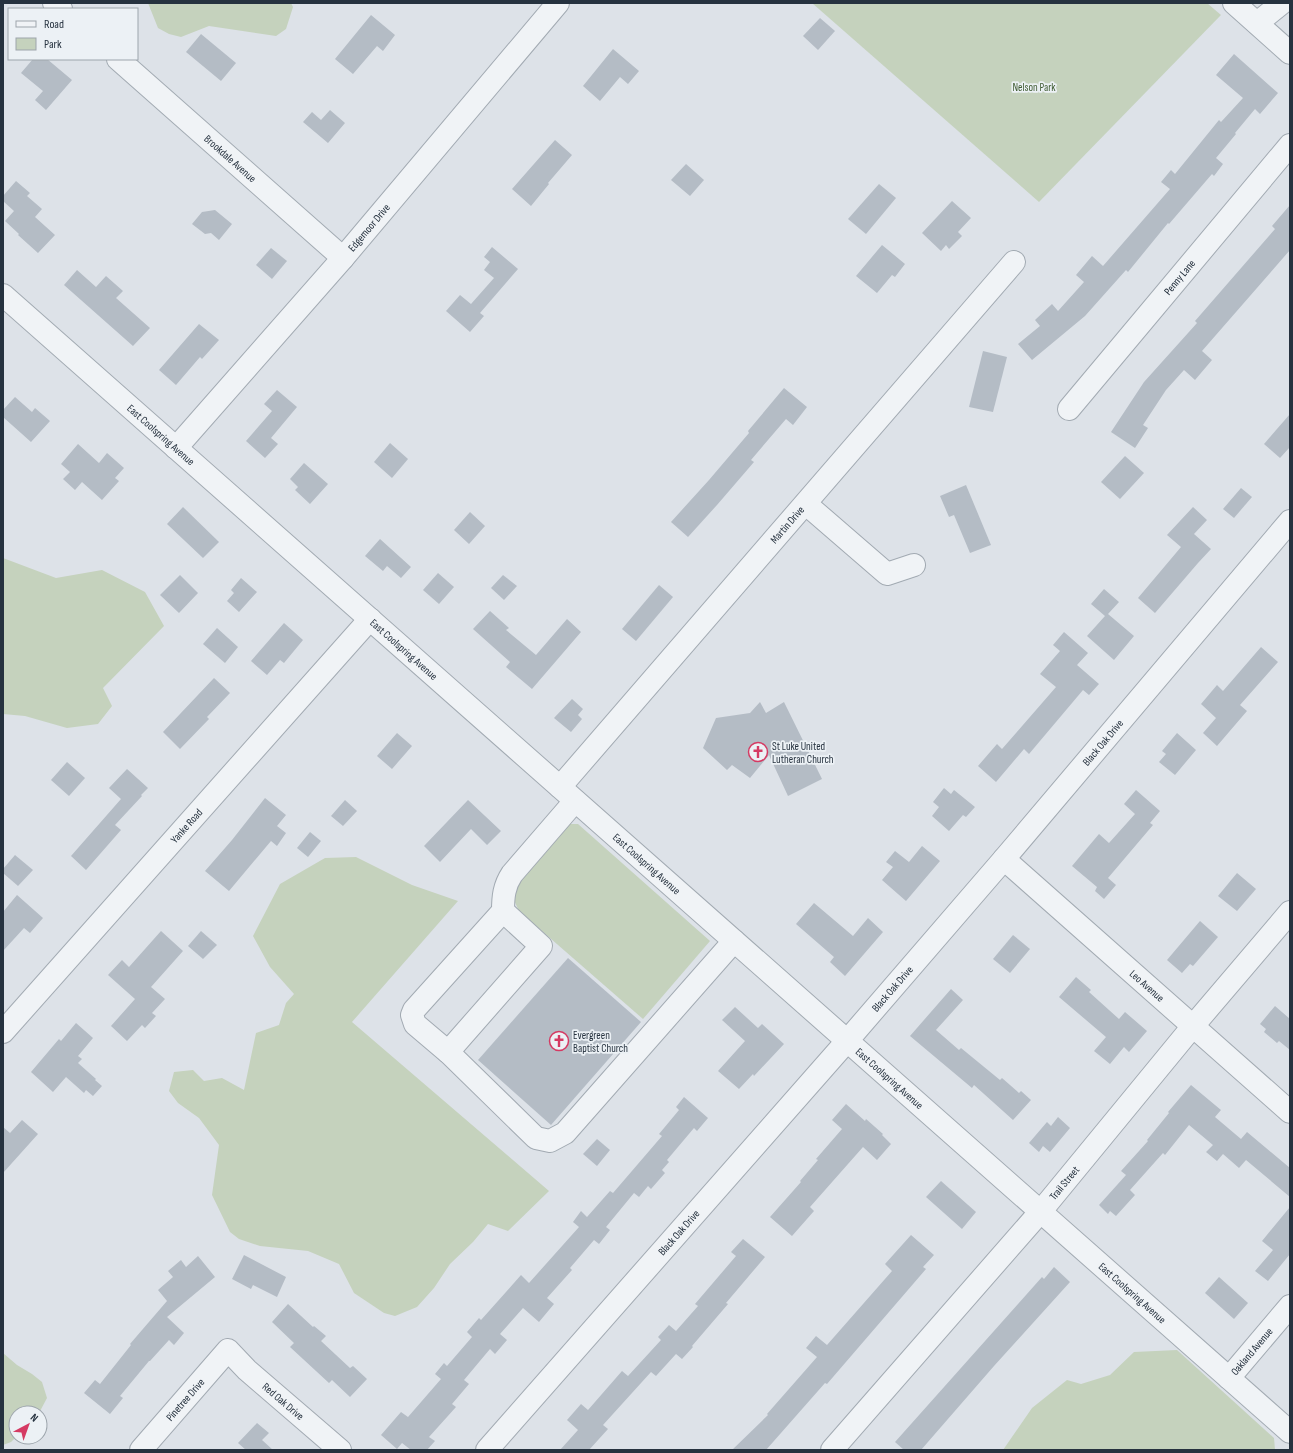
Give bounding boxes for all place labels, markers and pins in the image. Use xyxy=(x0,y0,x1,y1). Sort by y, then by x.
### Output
place label: St Luke United Lutheran Church xyxy=(772,740,834,766)
church icon: St Luke United Lutheran Church xyxy=(747,741,769,763)
place label: Evergreen Baptist Church xyxy=(573,1029,628,1055)
church icon: Evergreen Baptist Church xyxy=(548,1030,570,1052)

